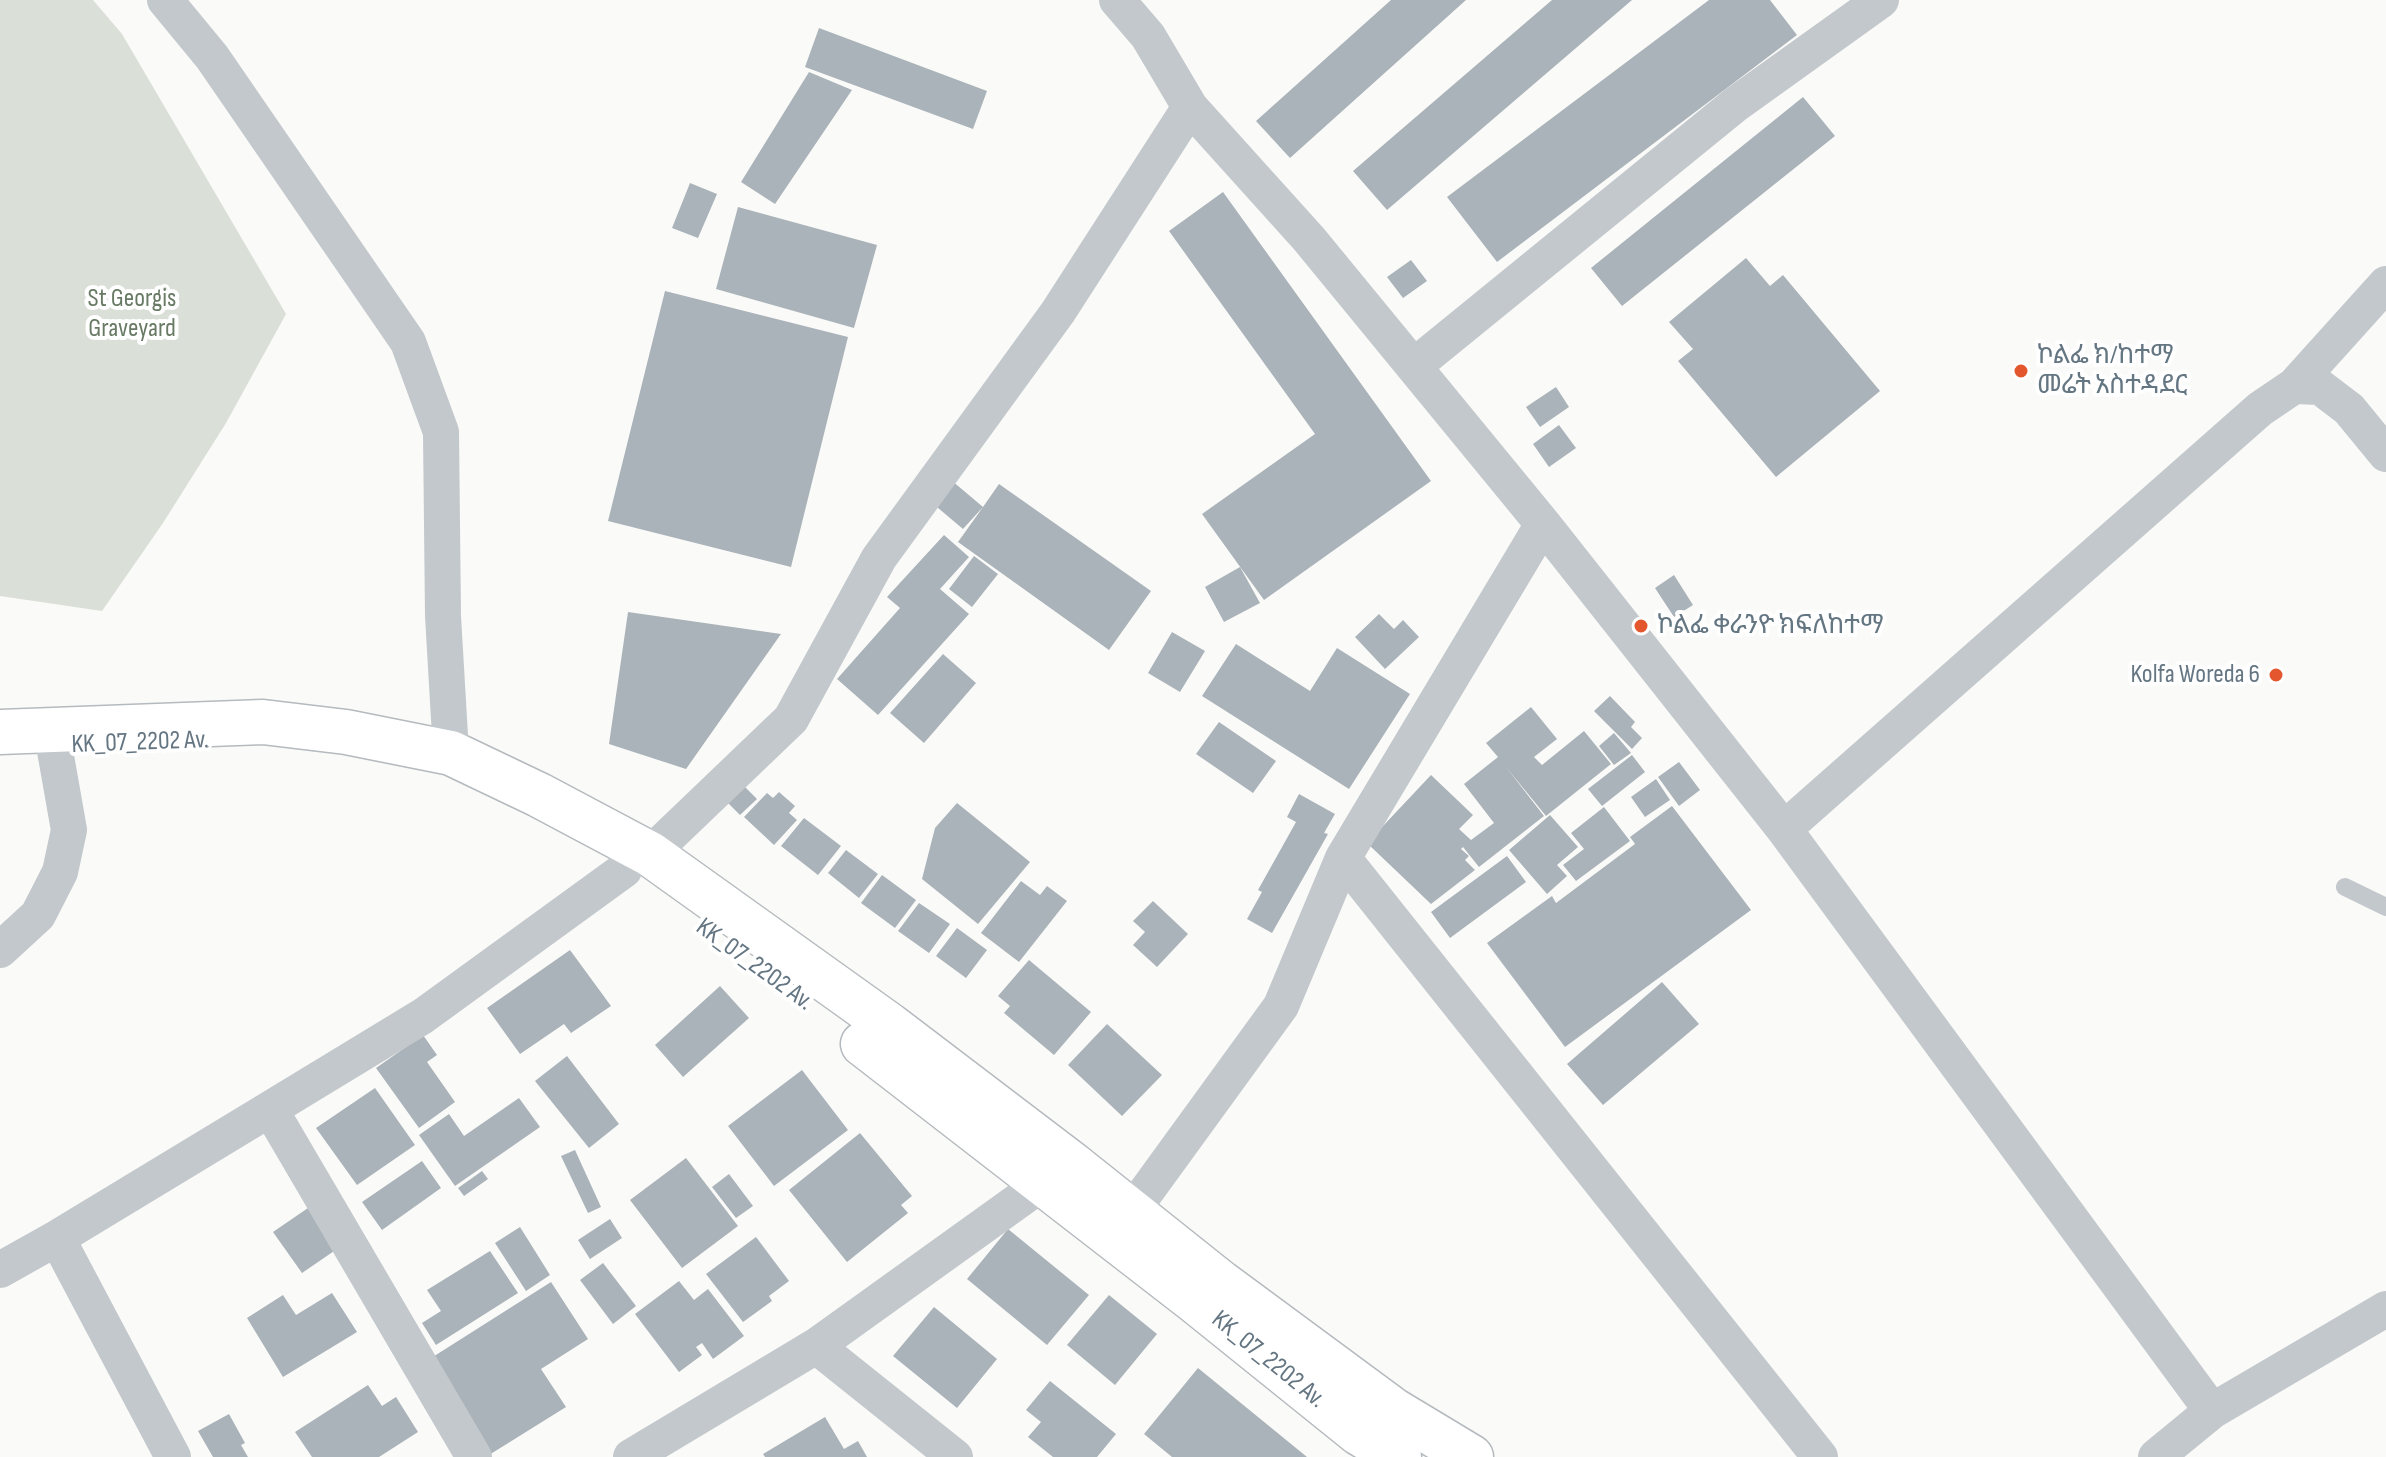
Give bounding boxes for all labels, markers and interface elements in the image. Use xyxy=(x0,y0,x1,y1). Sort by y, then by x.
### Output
park label: St Georgis Graveyard xyxy=(88,283,176,344)
place label: ኮልፌ ክ/ከተማ መሬት አስተዳደር xyxy=(2037,340,2188,402)
marker: ኮልፌ ክ/ከተማ መሬት አስተዳደር xyxy=(2012,362,2030,380)
place label: ኮልፌ ቀራንዮ ክፍለከተማ xyxy=(1657,610,1884,642)
marker: ኮልፌ ቀራንዮ ክፍለከተማ xyxy=(1632,617,1650,635)
place label: Kolfa Woreda 6 xyxy=(2131,659,2260,691)
marker: Kolfa Woreda 6 xyxy=(2267,666,2285,684)
street label: KK_07_2202 Av. xyxy=(71,725,209,761)
street label: KK_07_2202 Av. xyxy=(689,912,819,1018)
street label: KK_07_2202 Av. xyxy=(1205,1305,1331,1415)

